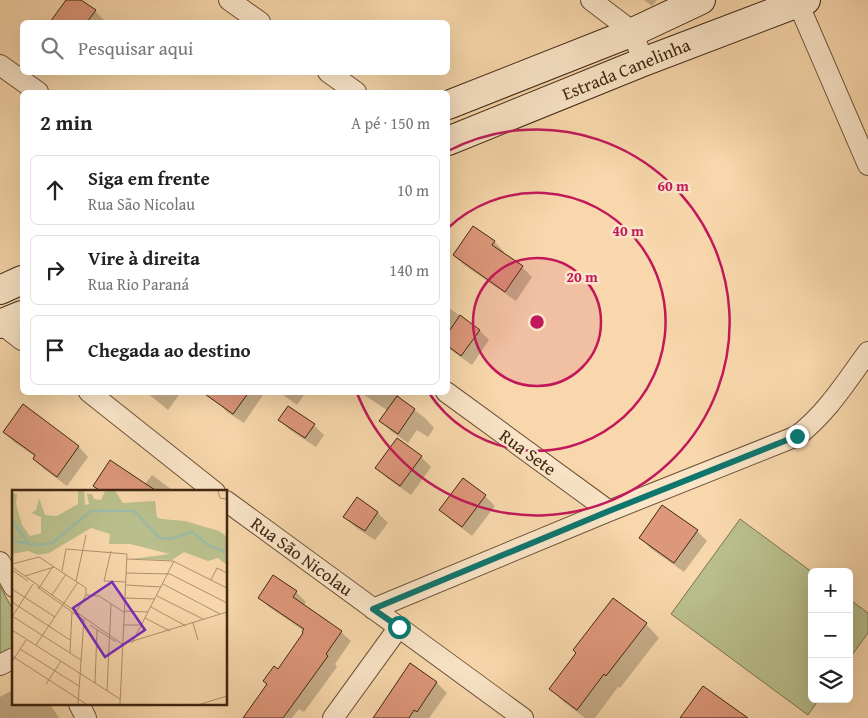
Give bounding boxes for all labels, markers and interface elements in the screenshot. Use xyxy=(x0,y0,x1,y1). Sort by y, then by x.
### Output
search box xyxy=(20,20,450,75)
street label: Estrada Canelinha xyxy=(558,31,695,107)
icon: search xyxy=(38,34,66,62)
text: Pesquisar aqui xyxy=(78,34,193,62)
text: 2 min xyxy=(40,107,92,138)
text: A pé · 150 m xyxy=(351,111,430,135)
text: Siga em frente xyxy=(88,164,210,192)
text: 60 m xyxy=(657,175,689,196)
icon: ahead xyxy=(41,176,69,204)
text: 10 m xyxy=(397,178,429,202)
text: Rua São Nicolau xyxy=(88,192,195,216)
text: 40 m xyxy=(612,220,644,241)
text: Vire à direita xyxy=(88,244,200,272)
icon: right xyxy=(41,256,69,284)
text: 140 m xyxy=(389,258,429,282)
text: 20 m xyxy=(566,266,598,287)
text: Rua Rio Paraná xyxy=(88,272,189,296)
centre of rings xyxy=(528,313,546,331)
icon: arrive xyxy=(41,336,69,364)
text: Chegada ao destino xyxy=(88,336,251,364)
street label: Rua Sete xyxy=(494,422,562,482)
route end xyxy=(786,425,809,448)
inset map xyxy=(12,490,228,706)
street label: Rua São Nicolau xyxy=(245,510,359,602)
map controls xyxy=(808,568,853,703)
button: + xyxy=(808,568,853,613)
button: − xyxy=(808,613,853,658)
route start xyxy=(388,616,411,639)
button: layers xyxy=(808,658,853,703)

